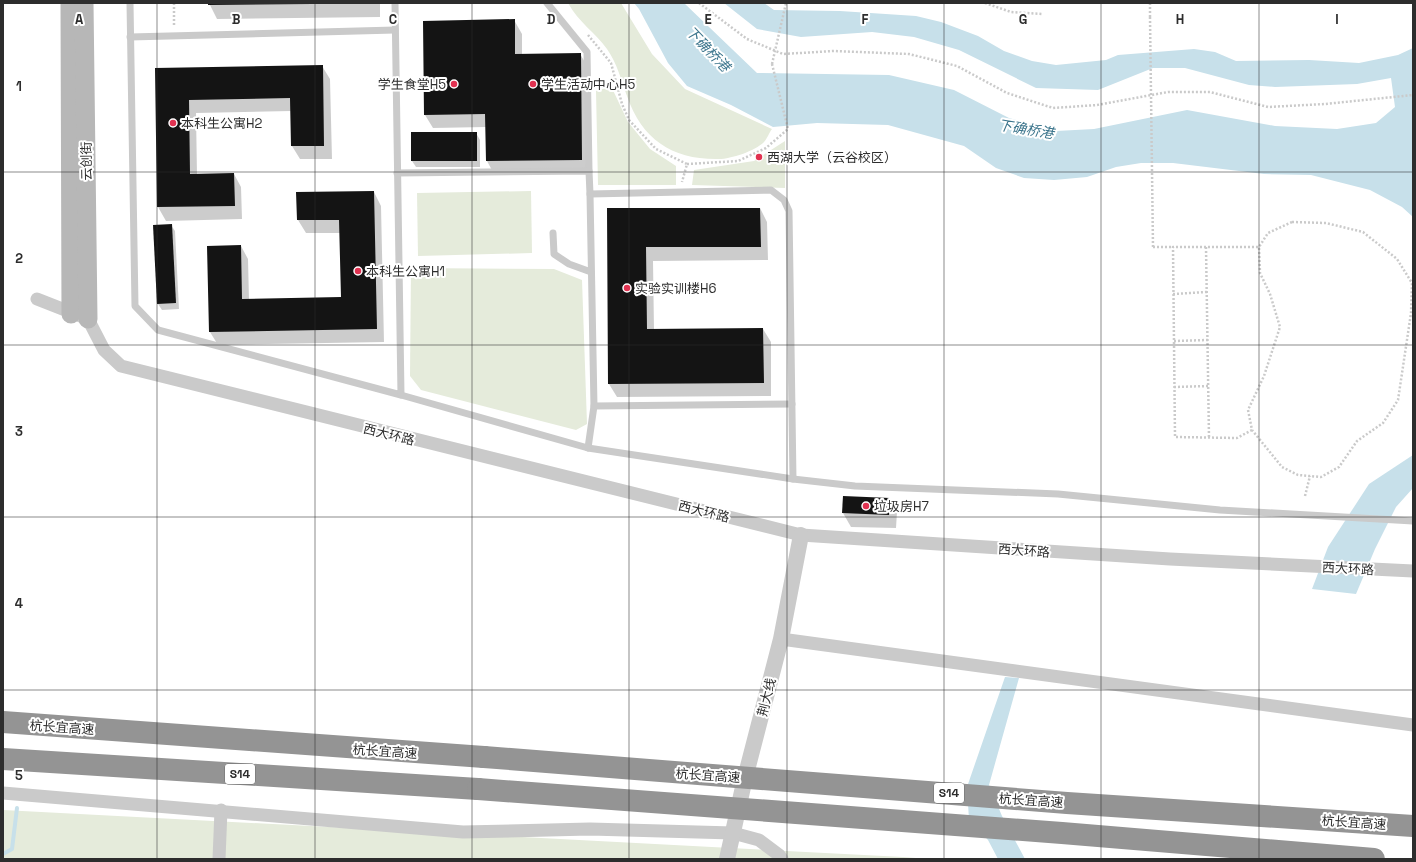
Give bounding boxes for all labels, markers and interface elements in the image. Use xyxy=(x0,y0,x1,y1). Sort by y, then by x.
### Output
text: A xyxy=(75,11,84,28)
text: B xyxy=(232,11,241,28)
text: C xyxy=(389,11,397,28)
text: D xyxy=(547,11,556,28)
text: E xyxy=(704,11,712,28)
text: F xyxy=(862,11,869,28)
text: G xyxy=(1019,11,1027,28)
text: H xyxy=(1176,11,1184,28)
text: I xyxy=(1335,11,1339,28)
water label: 下确桥港 xyxy=(682,23,735,77)
place label: 学生食堂H5 xyxy=(378,76,446,93)
place label: 学生活动中心H5 xyxy=(541,76,636,93)
text: 1 xyxy=(16,78,22,95)
marker: 学生食堂H5 xyxy=(449,79,459,89)
marker: 学生活动中心H5 xyxy=(528,79,538,89)
place label: 本科生公寓H2 xyxy=(181,115,263,132)
water label: 下确桥港 xyxy=(997,116,1057,143)
marker: 本科生公寓H2 xyxy=(168,118,178,128)
street label: 云创街 xyxy=(78,141,95,181)
place label: 西湖大学（云谷校区） xyxy=(767,149,897,166)
marker: 西湖大学（云谷校区） xyxy=(754,152,764,162)
text: 2 xyxy=(15,250,23,267)
place label: 本科生公寓H1 xyxy=(366,263,445,280)
marker: 本科生公寓H1 xyxy=(353,266,363,276)
place label: 实验实训楼H6 xyxy=(635,280,717,297)
marker: 实验实训楼H6 xyxy=(622,283,632,293)
street label: 西大环路 xyxy=(362,420,416,449)
text: 3 xyxy=(15,423,23,440)
street label: 西大环路 xyxy=(677,497,731,526)
place label: 垃圾房H7 xyxy=(874,498,929,515)
marker: 垃圾房H7 xyxy=(861,501,871,511)
street label: 西大环路 xyxy=(997,540,1051,561)
street label: 西大环路 xyxy=(1322,559,1374,578)
text: 4 xyxy=(15,595,23,612)
street label: 荆大线 xyxy=(754,676,779,718)
street label: 杭长宜高速 xyxy=(29,717,95,738)
street label: 杭长宜高速 xyxy=(352,741,418,762)
road number: S14 xyxy=(225,764,255,784)
street label: 杭长宜高速 xyxy=(675,765,741,786)
text: 5 xyxy=(15,767,23,784)
road number: S14 xyxy=(934,783,964,803)
street label: 杭长宜高速 xyxy=(998,790,1064,811)
street label: 杭长宜高速 xyxy=(1321,812,1387,833)

